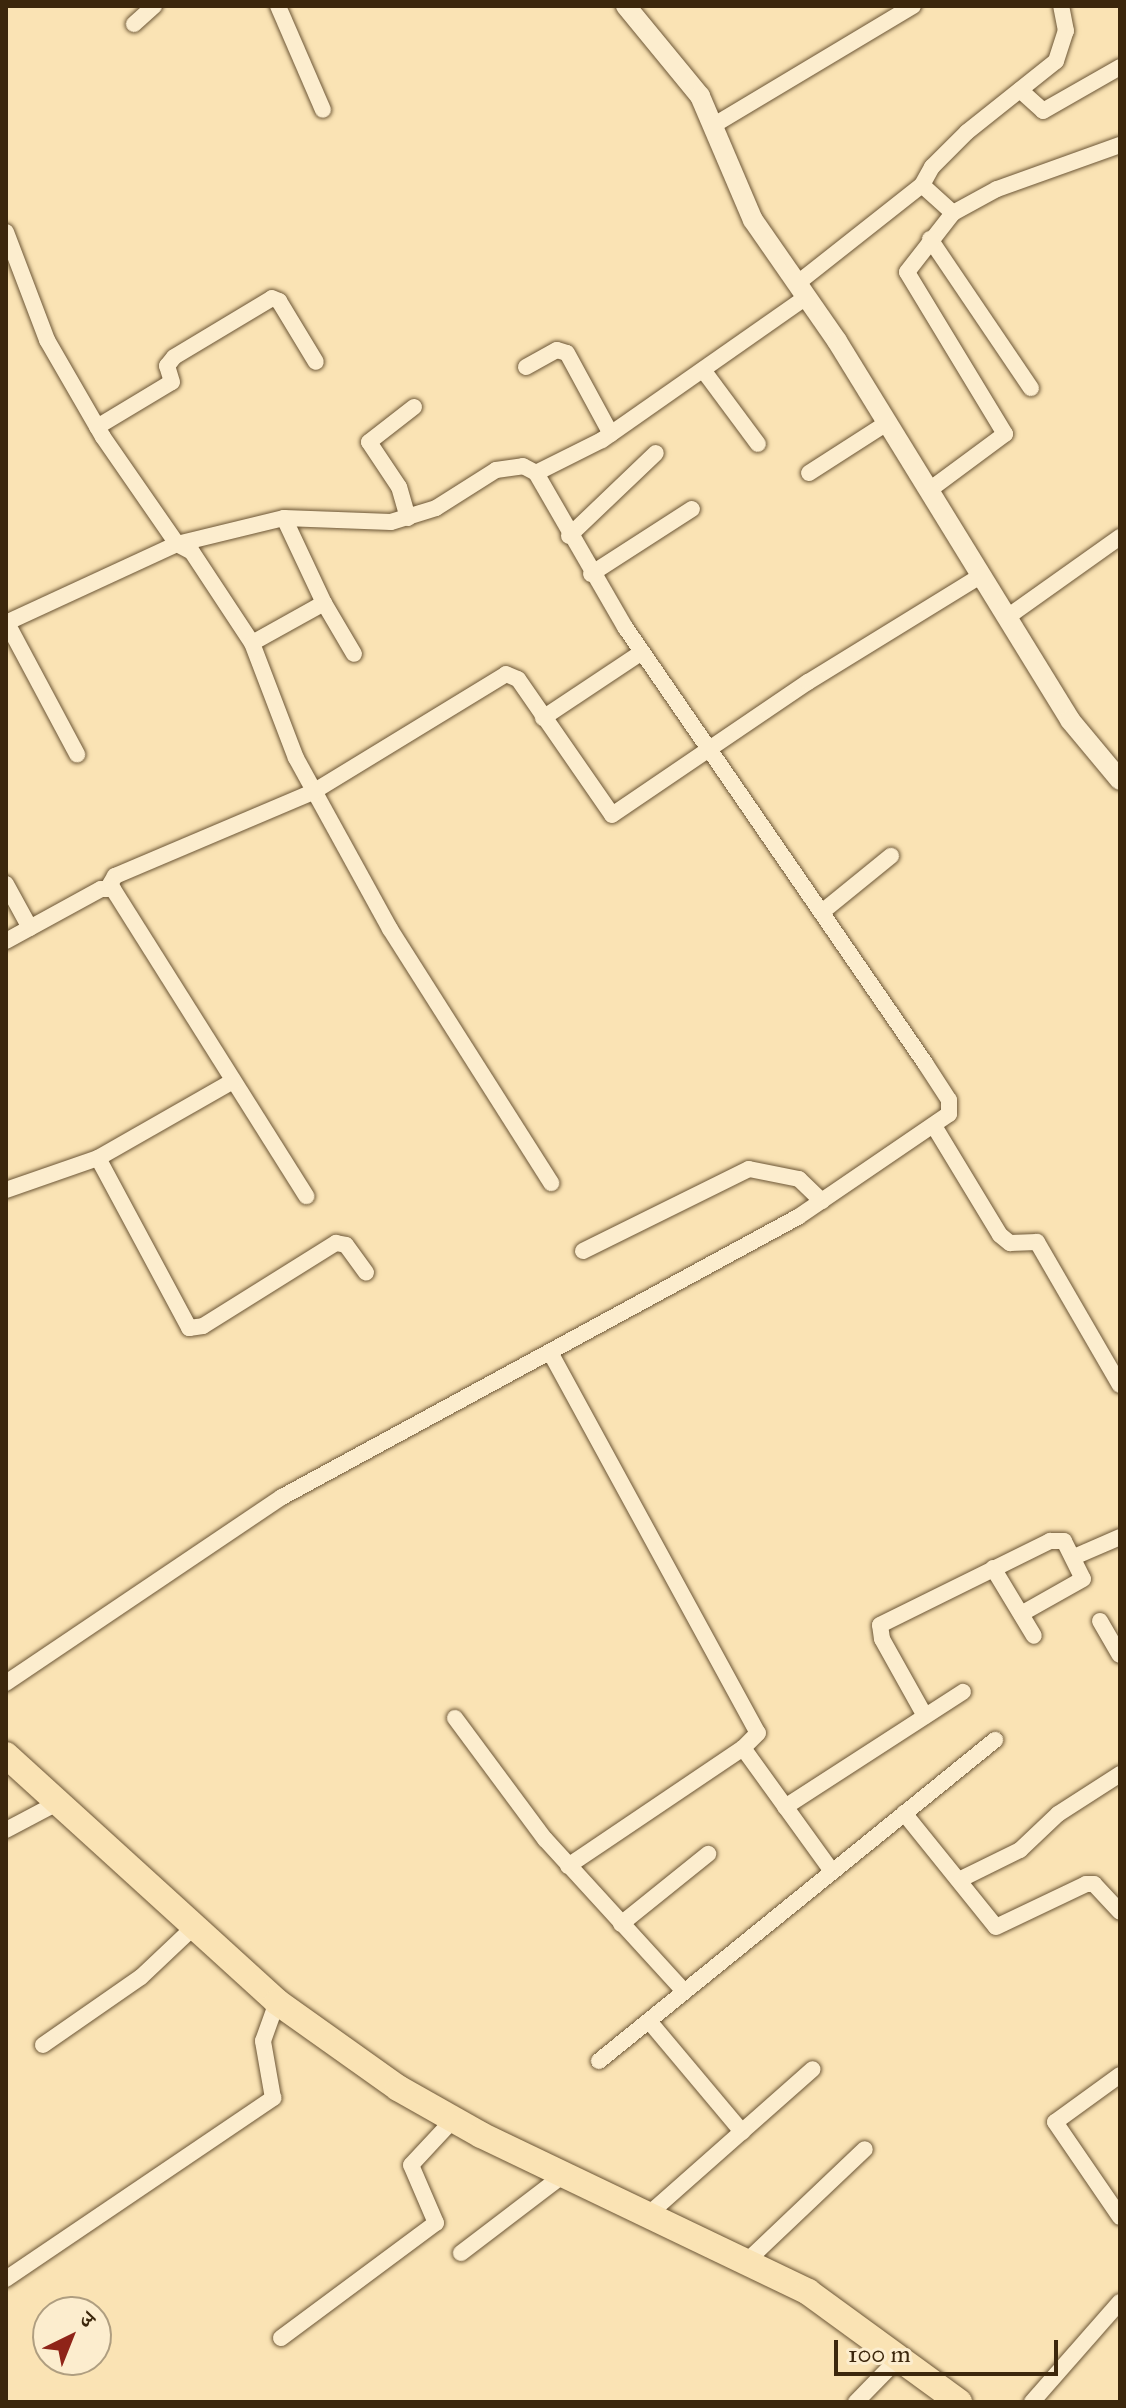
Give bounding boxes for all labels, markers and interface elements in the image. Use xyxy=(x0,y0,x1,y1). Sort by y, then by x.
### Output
north arrow xyxy=(32,2296,112,2376)
text: उ xyxy=(74,2306,101,2333)
scale bar xyxy=(838,2324,1062,2374)
text: 100 m xyxy=(848,2339,911,2369)

